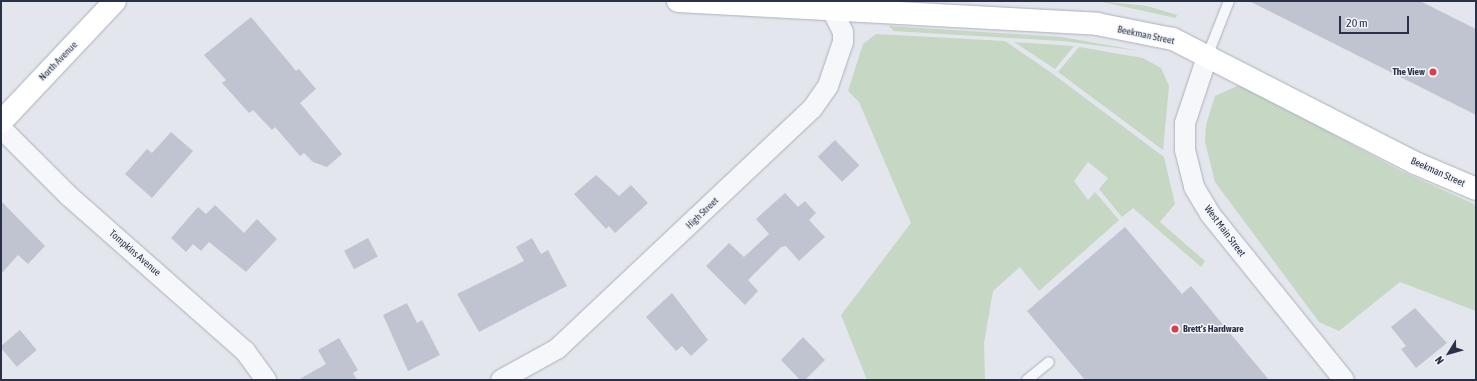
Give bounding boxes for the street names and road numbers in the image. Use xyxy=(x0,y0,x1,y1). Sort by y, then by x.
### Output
street label: Beekman Street xyxy=(1116,23,1176,47)
street label: North Avenue xyxy=(36,39,80,83)
street label: Beekman Street xyxy=(1409,155,1467,189)
street label: High Street xyxy=(683,195,721,231)
street label: West Main Street xyxy=(1202,203,1248,259)
street label: Tompkins Avenue xyxy=(107,227,163,279)

